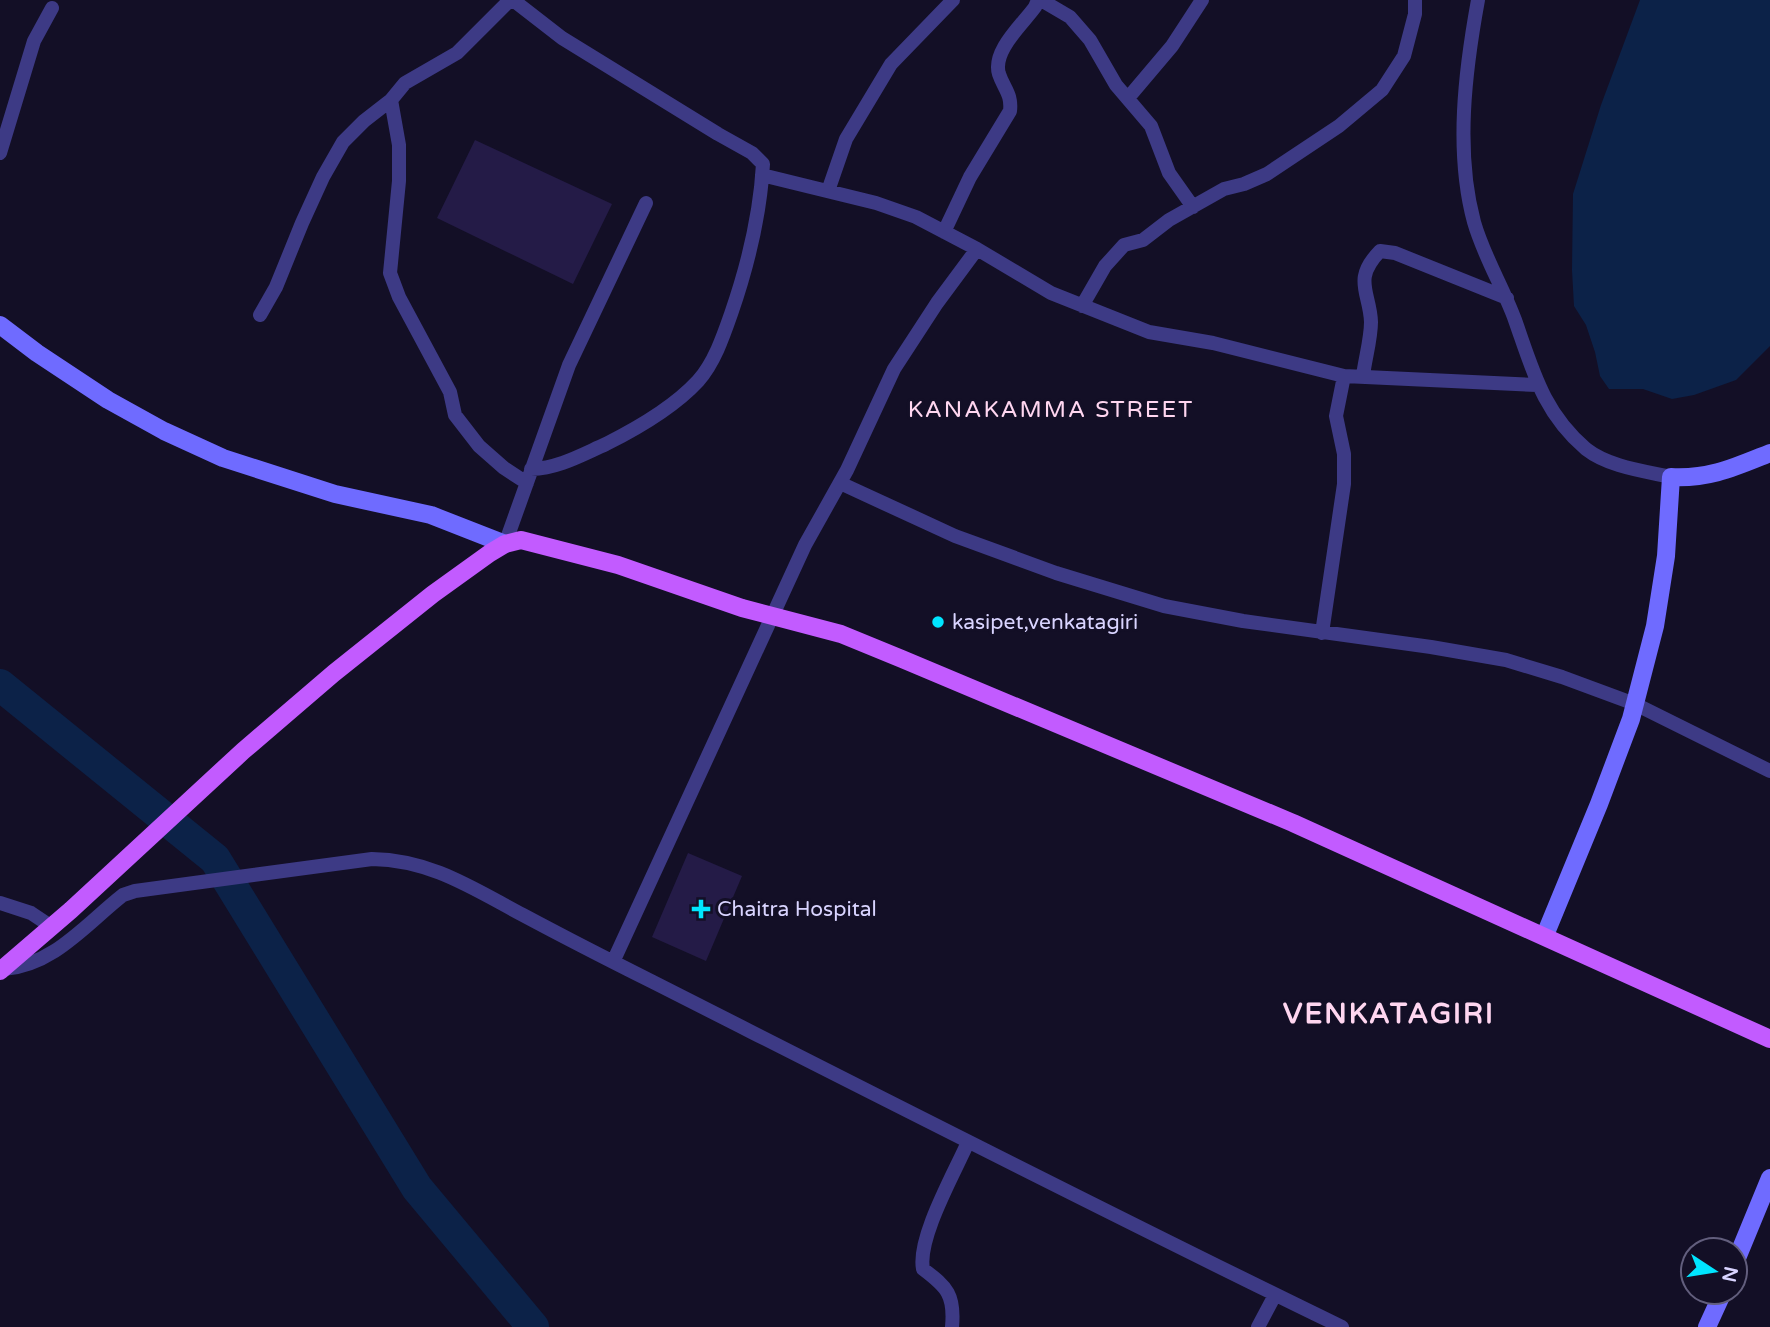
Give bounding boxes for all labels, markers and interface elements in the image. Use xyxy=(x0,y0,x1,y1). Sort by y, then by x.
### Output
district label: KANAKAMMA STREET xyxy=(908,396,1194,424)
place label: kasipet,venkatagiri xyxy=(952,610,1138,635)
marker: kasipet,venkatagiri xyxy=(930,614,946,630)
place label: Chaitra Hospital xyxy=(717,897,877,922)
marker: Chaitra Hospital xyxy=(691,899,711,919)
district label: VENKATAGIRI xyxy=(1283,997,1495,1031)
north arrow xyxy=(1679,1236,1749,1306)
text: N xyxy=(1717,1265,1742,1284)

